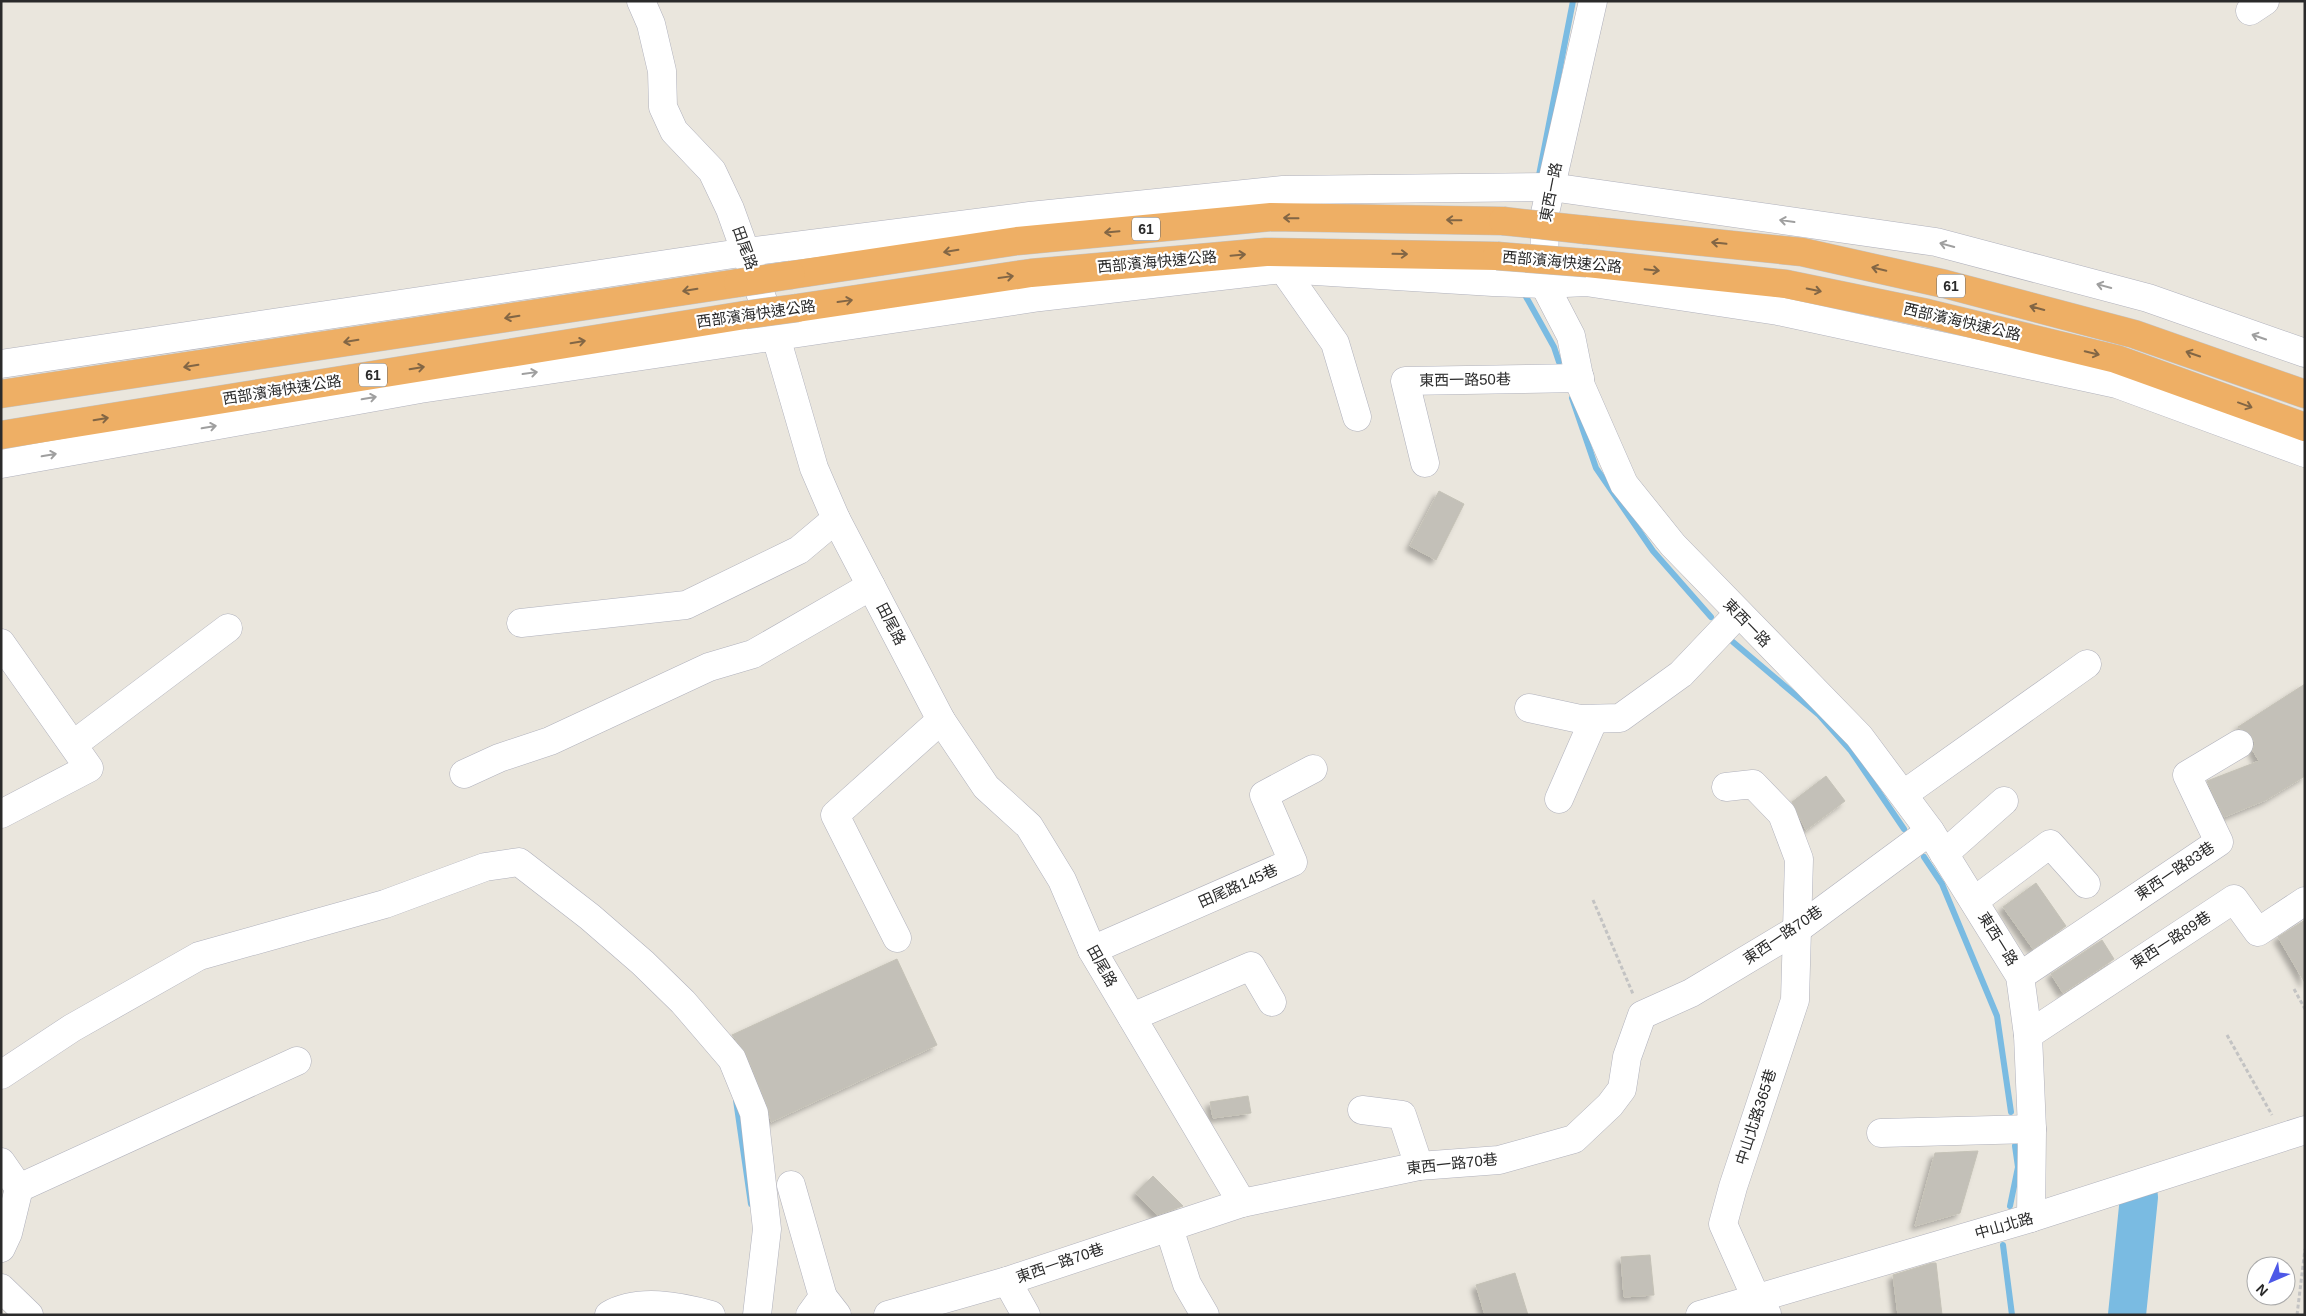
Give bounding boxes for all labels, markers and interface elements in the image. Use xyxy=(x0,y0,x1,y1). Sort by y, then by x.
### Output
street label: 東西一路 xyxy=(1536,161,1565,223)
one-way arrow xyxy=(1284,213,1300,222)
one-way arrow xyxy=(1446,215,1462,225)
one-way arrow xyxy=(1779,216,1795,226)
road number: 61 xyxy=(1132,218,1160,240)
street label: 田尾路 xyxy=(730,224,761,272)
one-way arrow xyxy=(1104,227,1120,237)
one-way arrow xyxy=(1712,238,1728,248)
one-way arrow xyxy=(1940,240,1956,249)
one-way arrow xyxy=(943,246,959,256)
street label: 西部濱海快速公路 xyxy=(1096,248,1217,275)
street label: 西部濱海快速公路 xyxy=(1502,248,1623,275)
one-way arrow xyxy=(1392,249,1408,259)
one-way arrow xyxy=(1229,250,1245,259)
one-way arrow xyxy=(1872,264,1888,273)
one-way arrow xyxy=(1644,265,1660,275)
one-way arrow xyxy=(998,272,1014,282)
road number: 61 xyxy=(1937,274,1965,298)
one-way arrow xyxy=(2097,281,2113,291)
one-way arrow xyxy=(682,285,698,295)
one-way arrow xyxy=(1805,286,1821,295)
one-way arrow xyxy=(837,296,853,306)
street label: 西部濱海快速公路 xyxy=(695,297,817,330)
street label: 西部濱海快速公路 xyxy=(1902,300,2022,343)
one-way arrow xyxy=(2030,303,2046,312)
one-way arrow xyxy=(504,312,520,322)
one-way arrow xyxy=(2252,332,2267,341)
one-way arrow xyxy=(569,336,585,346)
one-way arrow xyxy=(344,337,360,347)
one-way arrow xyxy=(2083,349,2099,358)
one-way arrow xyxy=(2186,349,2201,358)
one-way arrow xyxy=(183,361,199,371)
one-way arrow xyxy=(409,362,425,372)
road number: 61 xyxy=(359,364,387,386)
one-way arrow xyxy=(521,368,537,378)
street label: 東西一路50巷 xyxy=(1419,370,1511,389)
street label: 西部濱海快速公路 xyxy=(221,372,343,407)
one-way arrow xyxy=(361,392,377,402)
one-way arrow xyxy=(2237,401,2252,410)
one-way arrow xyxy=(93,413,109,423)
one-way arrow xyxy=(201,421,217,431)
one-way arrow xyxy=(41,450,57,460)
street label: 東西一路 xyxy=(1720,595,1774,650)
street label: 田尾路 xyxy=(874,600,909,648)
street label: 東西一路83巷 xyxy=(2132,838,2217,903)
street label: 田尾路145巷 xyxy=(1195,860,1280,911)
street label: 東西一路70巷 xyxy=(1740,902,1825,967)
street label: 東西一路89巷 xyxy=(2128,907,2214,972)
street label: 東西一路 xyxy=(1975,909,2022,969)
street label: 田尾路 xyxy=(1084,942,1121,990)
street label: 中山北路365巷 xyxy=(1732,1067,1779,1167)
street label: 東西一路70巷 xyxy=(1405,1150,1498,1177)
street label: 中山北路 xyxy=(1973,1209,2035,1242)
street label: 東西一路70巷 xyxy=(1014,1240,1106,1285)
north arrow xyxy=(2246,1256,2296,1306)
text: N xyxy=(2253,1281,2271,1299)

